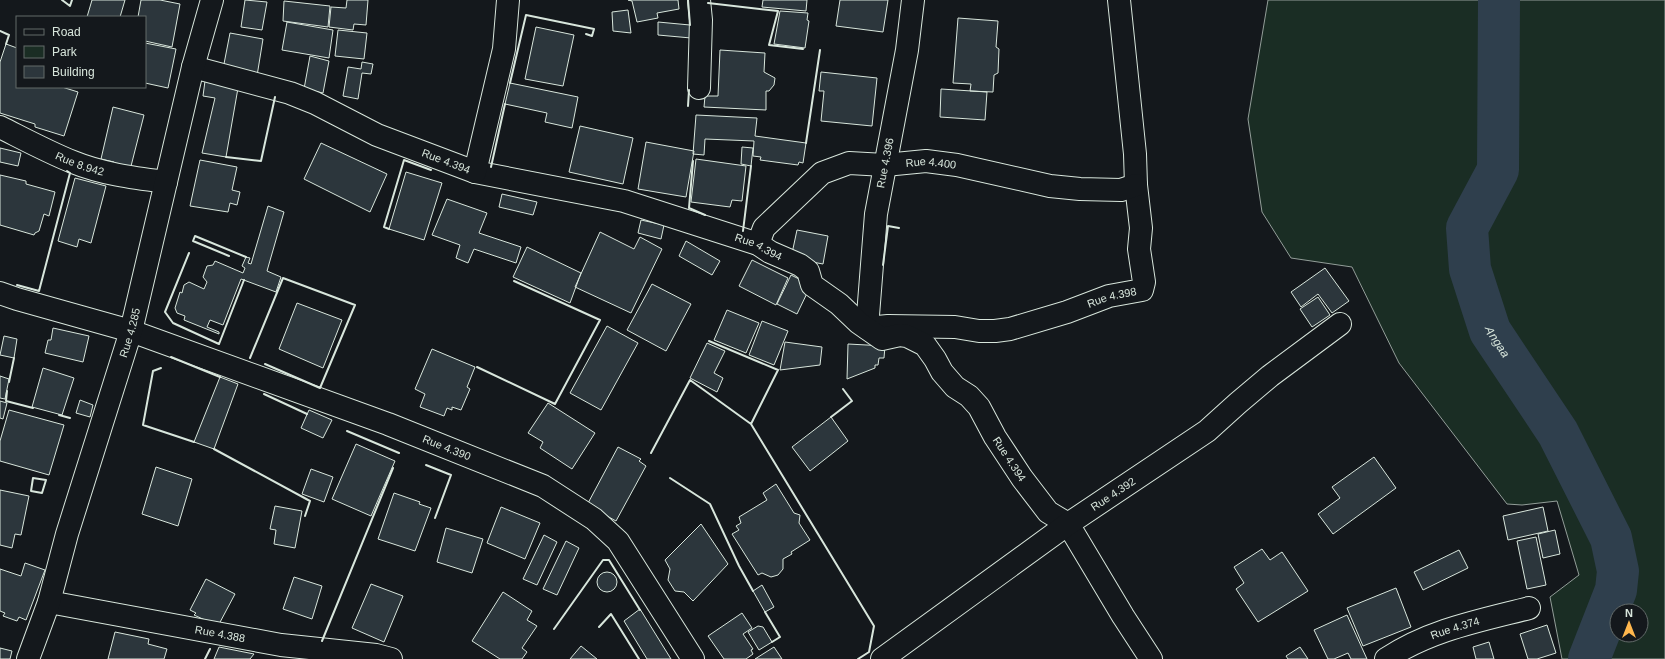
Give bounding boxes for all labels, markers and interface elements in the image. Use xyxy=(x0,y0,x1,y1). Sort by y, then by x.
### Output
legend xyxy=(16,16,146,88)
text: Road xyxy=(52,25,81,39)
text: Park xyxy=(52,45,78,59)
text: Building xyxy=(52,65,95,79)
street label: Rue 4.396 xyxy=(874,137,896,189)
street label: Rue 4.394 xyxy=(420,147,472,176)
street label: Rue 8.942 xyxy=(54,149,105,178)
street label: Rue 4.400 xyxy=(905,155,957,171)
street label: Rue 4.394 xyxy=(733,231,784,263)
street label: Rue 4.398 xyxy=(1085,285,1137,310)
street label: Rue 4.285 xyxy=(117,307,142,359)
water label: Angaa xyxy=(1482,324,1513,360)
street label: Rue 4.390 xyxy=(421,432,473,463)
street label: Rue 4.394 xyxy=(990,434,1028,484)
street label: Rue 4.392 xyxy=(1089,475,1137,513)
north arrow xyxy=(1609,603,1649,643)
text: N xyxy=(1625,607,1633,619)
street label: Rue 4.374 xyxy=(1429,615,1481,642)
street label: Rue 4.388 xyxy=(194,623,246,644)

